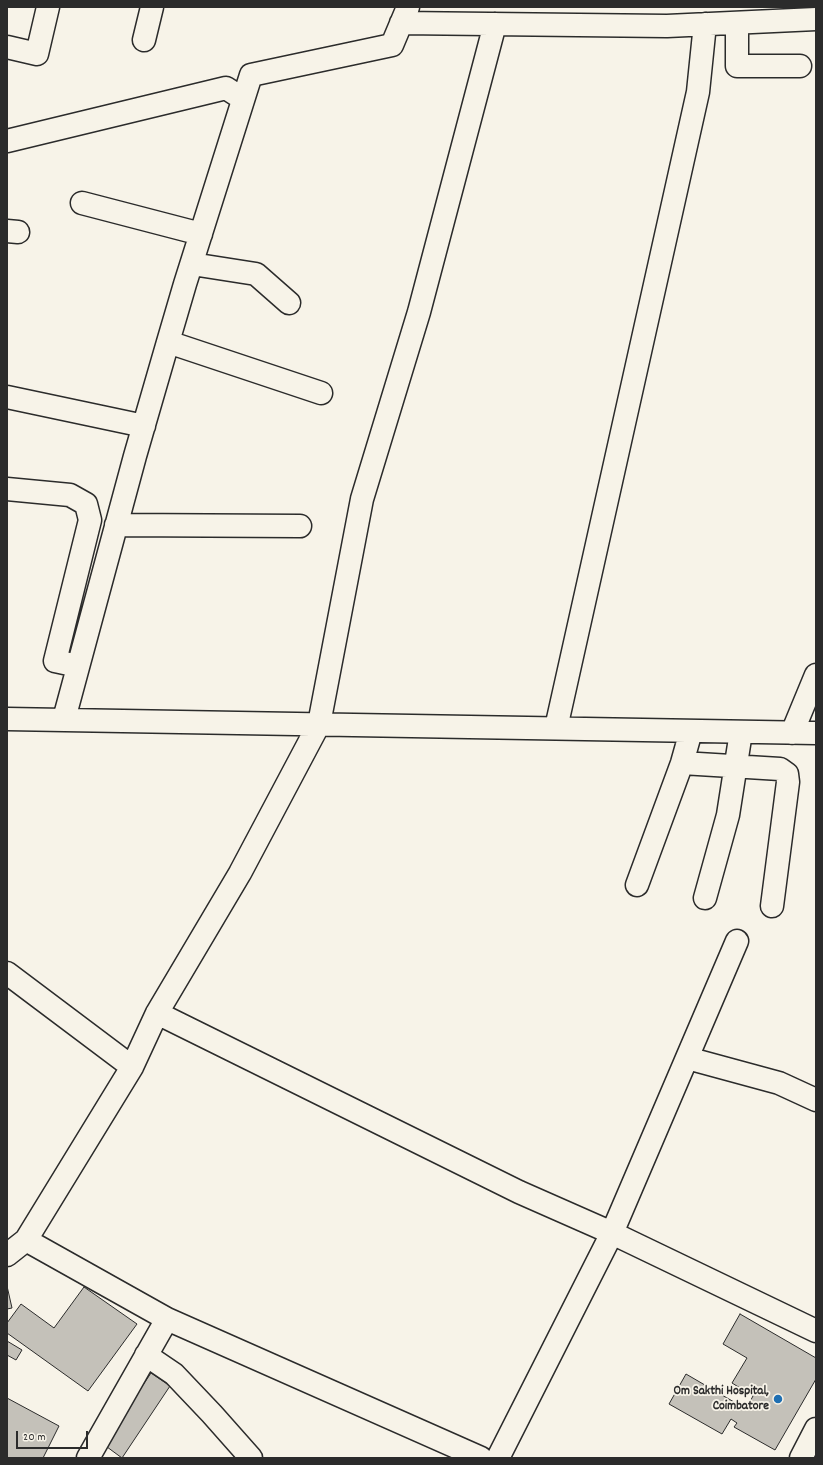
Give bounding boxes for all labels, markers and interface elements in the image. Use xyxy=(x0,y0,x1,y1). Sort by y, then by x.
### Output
place label: Om Sakthi Hospital, Coimbatore xyxy=(674,1384,769,1415)
marker: Om Sakthi Hospital, Coimbatore xyxy=(772,1393,784,1405)
scale bar xyxy=(18,1423,90,1449)
text: 20 m xyxy=(23,1429,46,1446)

